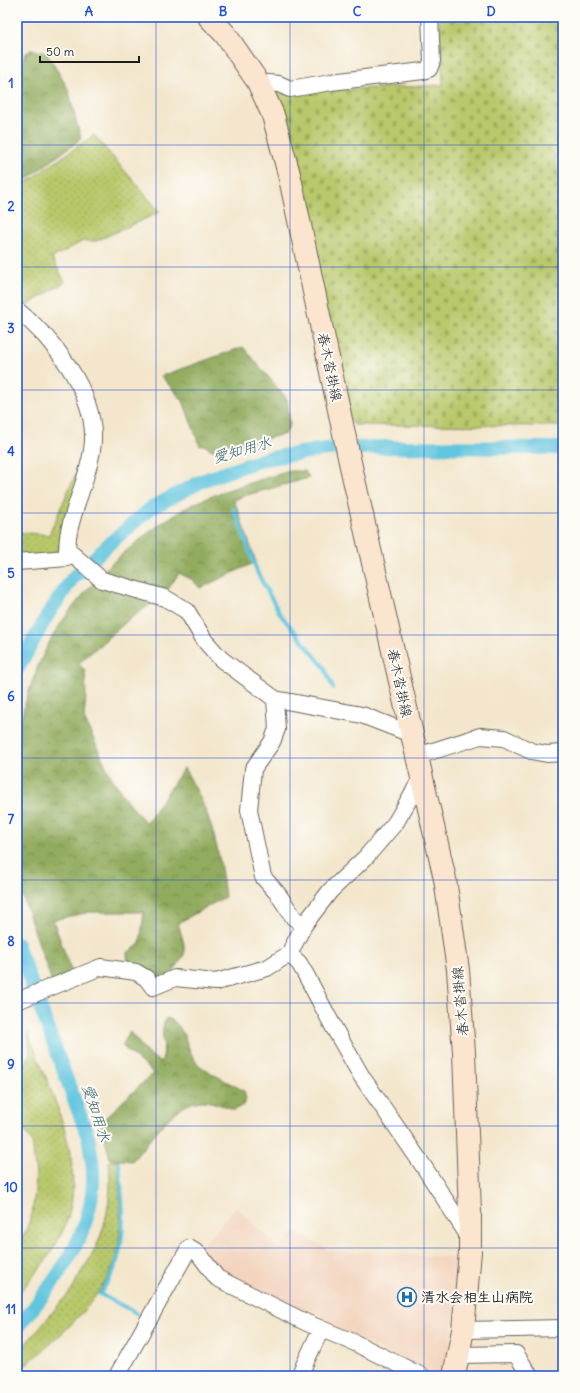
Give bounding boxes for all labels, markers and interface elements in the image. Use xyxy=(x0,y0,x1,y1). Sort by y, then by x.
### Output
text: A xyxy=(85,3,94,20)
text: B xyxy=(219,3,228,20)
text: C xyxy=(353,3,362,20)
text: D xyxy=(486,3,496,20)
scale bar xyxy=(40,38,139,64)
text: 50 m xyxy=(46,44,75,59)
text: 1 xyxy=(8,75,14,92)
text: 2 xyxy=(7,198,15,215)
text: 3 xyxy=(7,320,15,337)
street label: 春木沓掛線 xyxy=(314,331,346,403)
water label: 愛知用水 xyxy=(210,432,273,467)
text: 4 xyxy=(7,443,15,460)
text: 5 xyxy=(7,565,15,582)
street label: 春木沓掛線 xyxy=(384,647,416,719)
text: 6 xyxy=(7,688,15,705)
text: 7 xyxy=(8,811,15,828)
text: 8 xyxy=(7,933,15,950)
street label: 春木沓掛線 xyxy=(448,965,472,1037)
text: 9 xyxy=(7,1056,15,1073)
water label: 愛知用水 xyxy=(78,1081,115,1144)
text: 10 xyxy=(4,1179,18,1196)
hospital icon: 清水会相生山病院 xyxy=(396,1286,418,1308)
place label: 清水会相生山病院 xyxy=(421,1288,533,1306)
text: 11 xyxy=(6,1301,16,1318)

